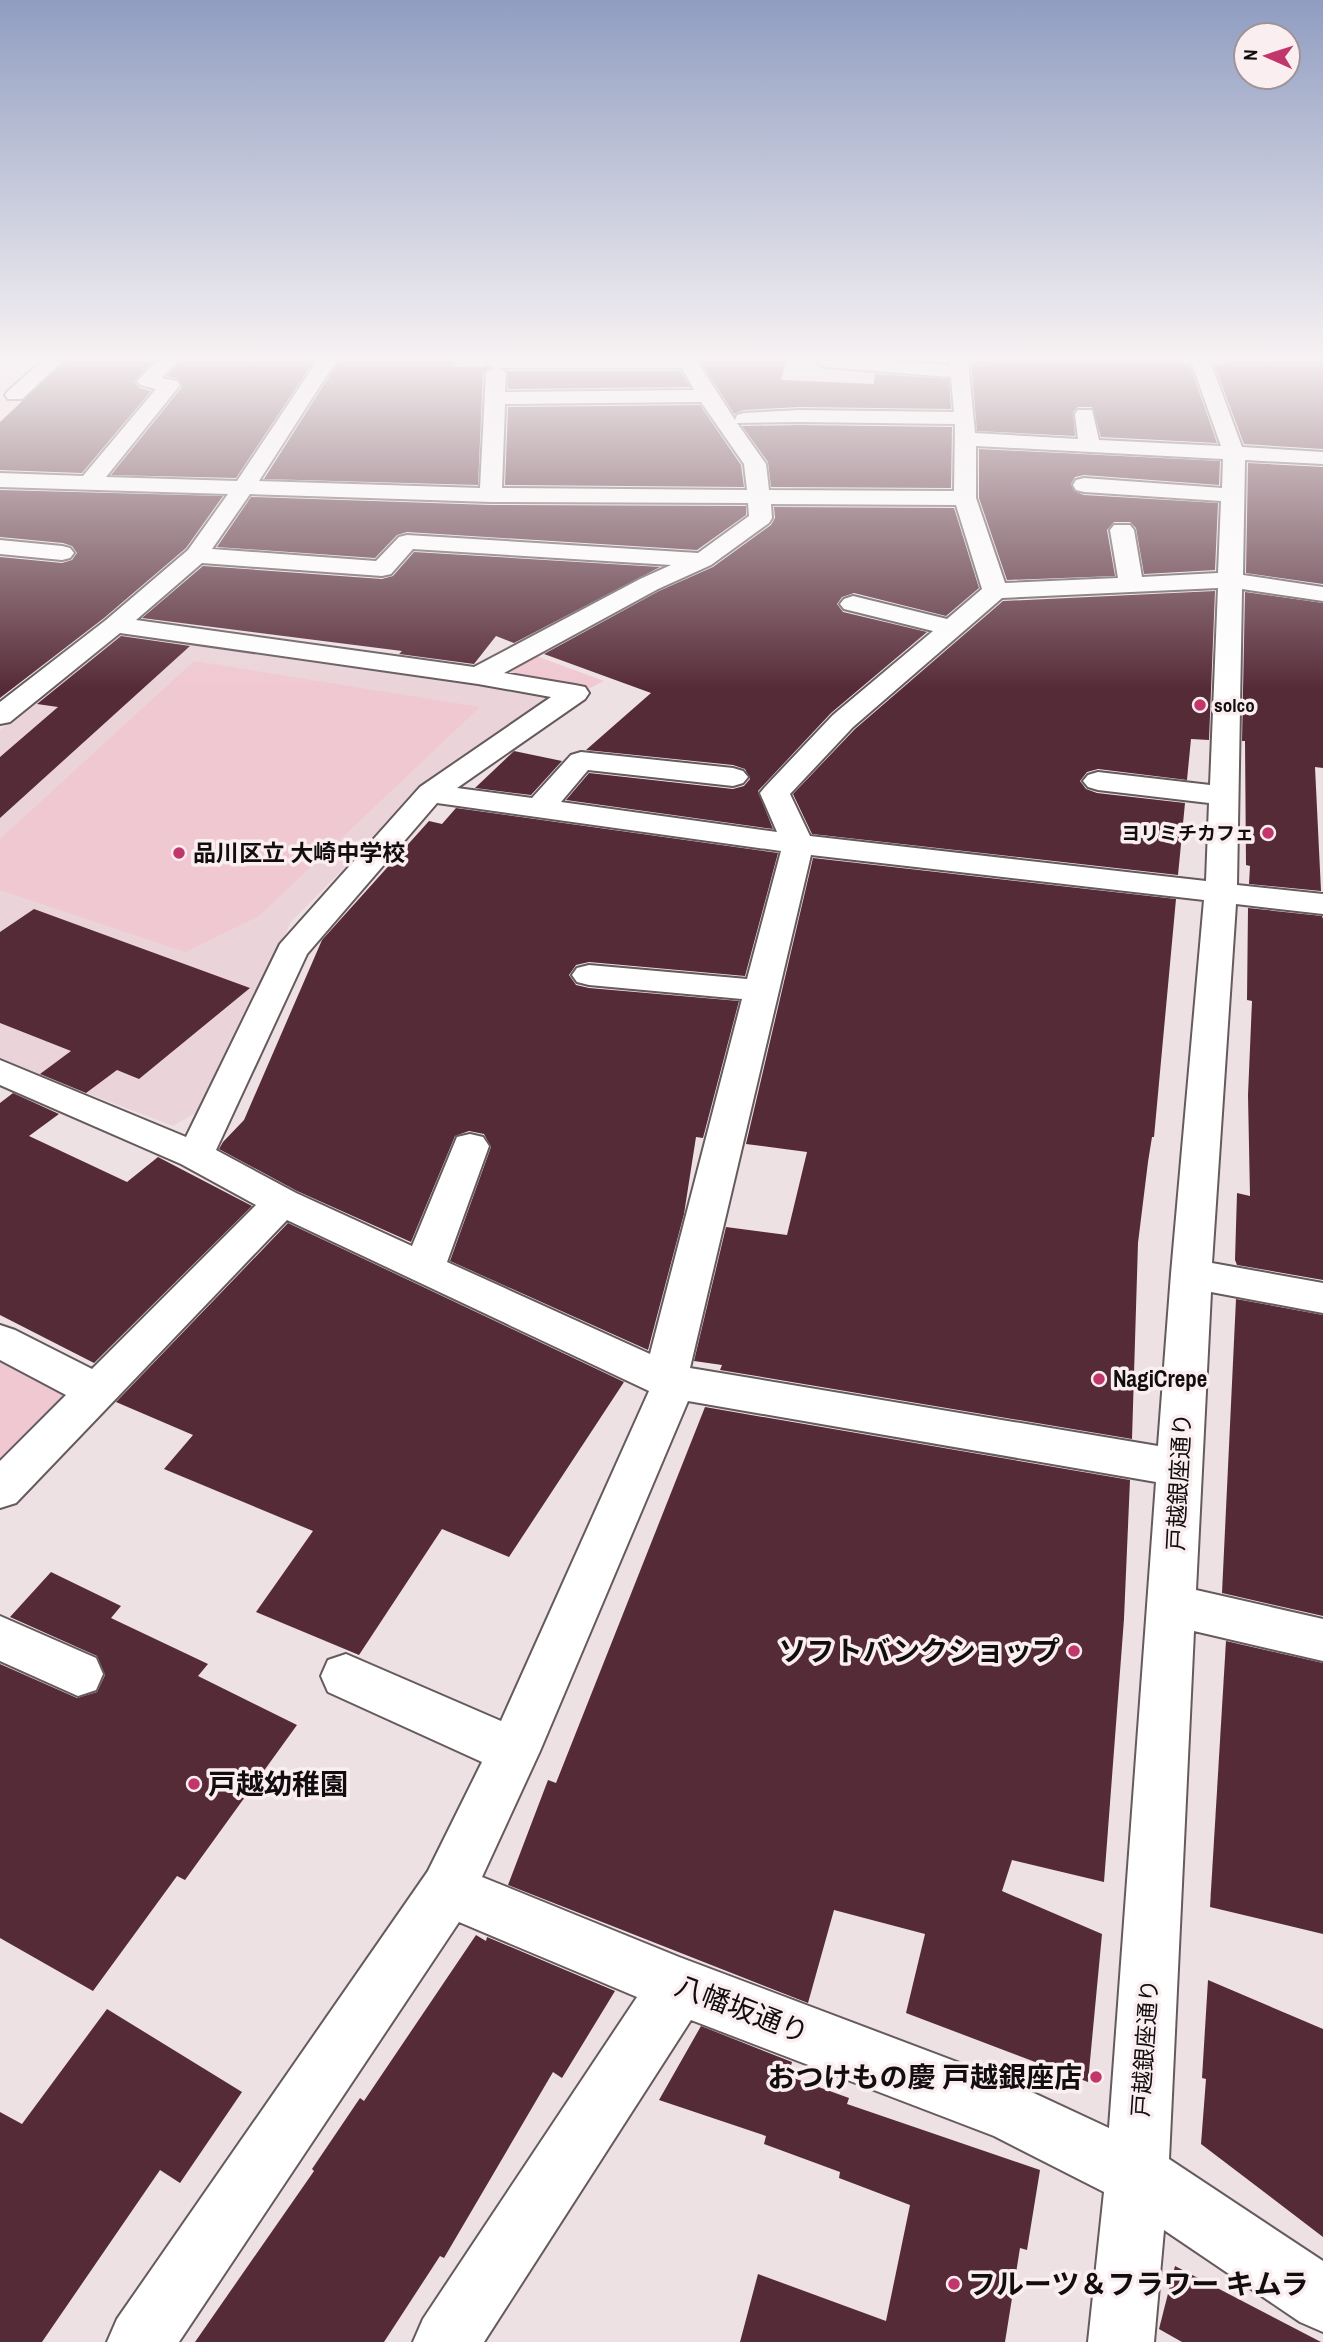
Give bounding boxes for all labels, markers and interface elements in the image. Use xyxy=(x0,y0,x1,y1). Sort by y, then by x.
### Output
north arrow xyxy=(1232,21,1302,91)
text: N xyxy=(1237,49,1263,61)
place label: solco xyxy=(1214,692,1255,718)
marker: solco xyxy=(1192,697,1208,713)
place label: ヨリミチカフェ xyxy=(1121,820,1254,846)
marker: ヨリミチカフェ xyxy=(1260,825,1276,841)
place label: 品川区立 大崎中学校 xyxy=(193,837,405,868)
marker: 品川区立 大崎中学校 xyxy=(171,845,187,861)
place label: NagiCrepe xyxy=(1113,1363,1207,1394)
marker: NagiCrepe xyxy=(1091,1371,1107,1387)
street label: 戸越銀座通り xyxy=(1159,1412,1198,1552)
place label: ソフトバンクショップ xyxy=(779,1632,1060,1670)
marker: ソフトバンクショップ xyxy=(1066,1643,1082,1659)
place label: 戸越幼稚園 xyxy=(208,1765,348,1803)
marker: 戸越幼稚園 xyxy=(186,1776,202,1792)
street label: 八幡坂通り xyxy=(670,1966,814,2052)
street label: 戸越銀座通り xyxy=(1124,1978,1165,2118)
place label: おつけもの慶 戸越銀座店 xyxy=(768,2058,1082,2096)
marker: おつけもの慶 戸越銀座店 xyxy=(1088,2069,1104,2085)
place label: フルーツ＆フラワー キムラ xyxy=(968,2265,1308,2303)
marker: フルーツ＆フラワー キムラ xyxy=(946,2276,962,2292)

